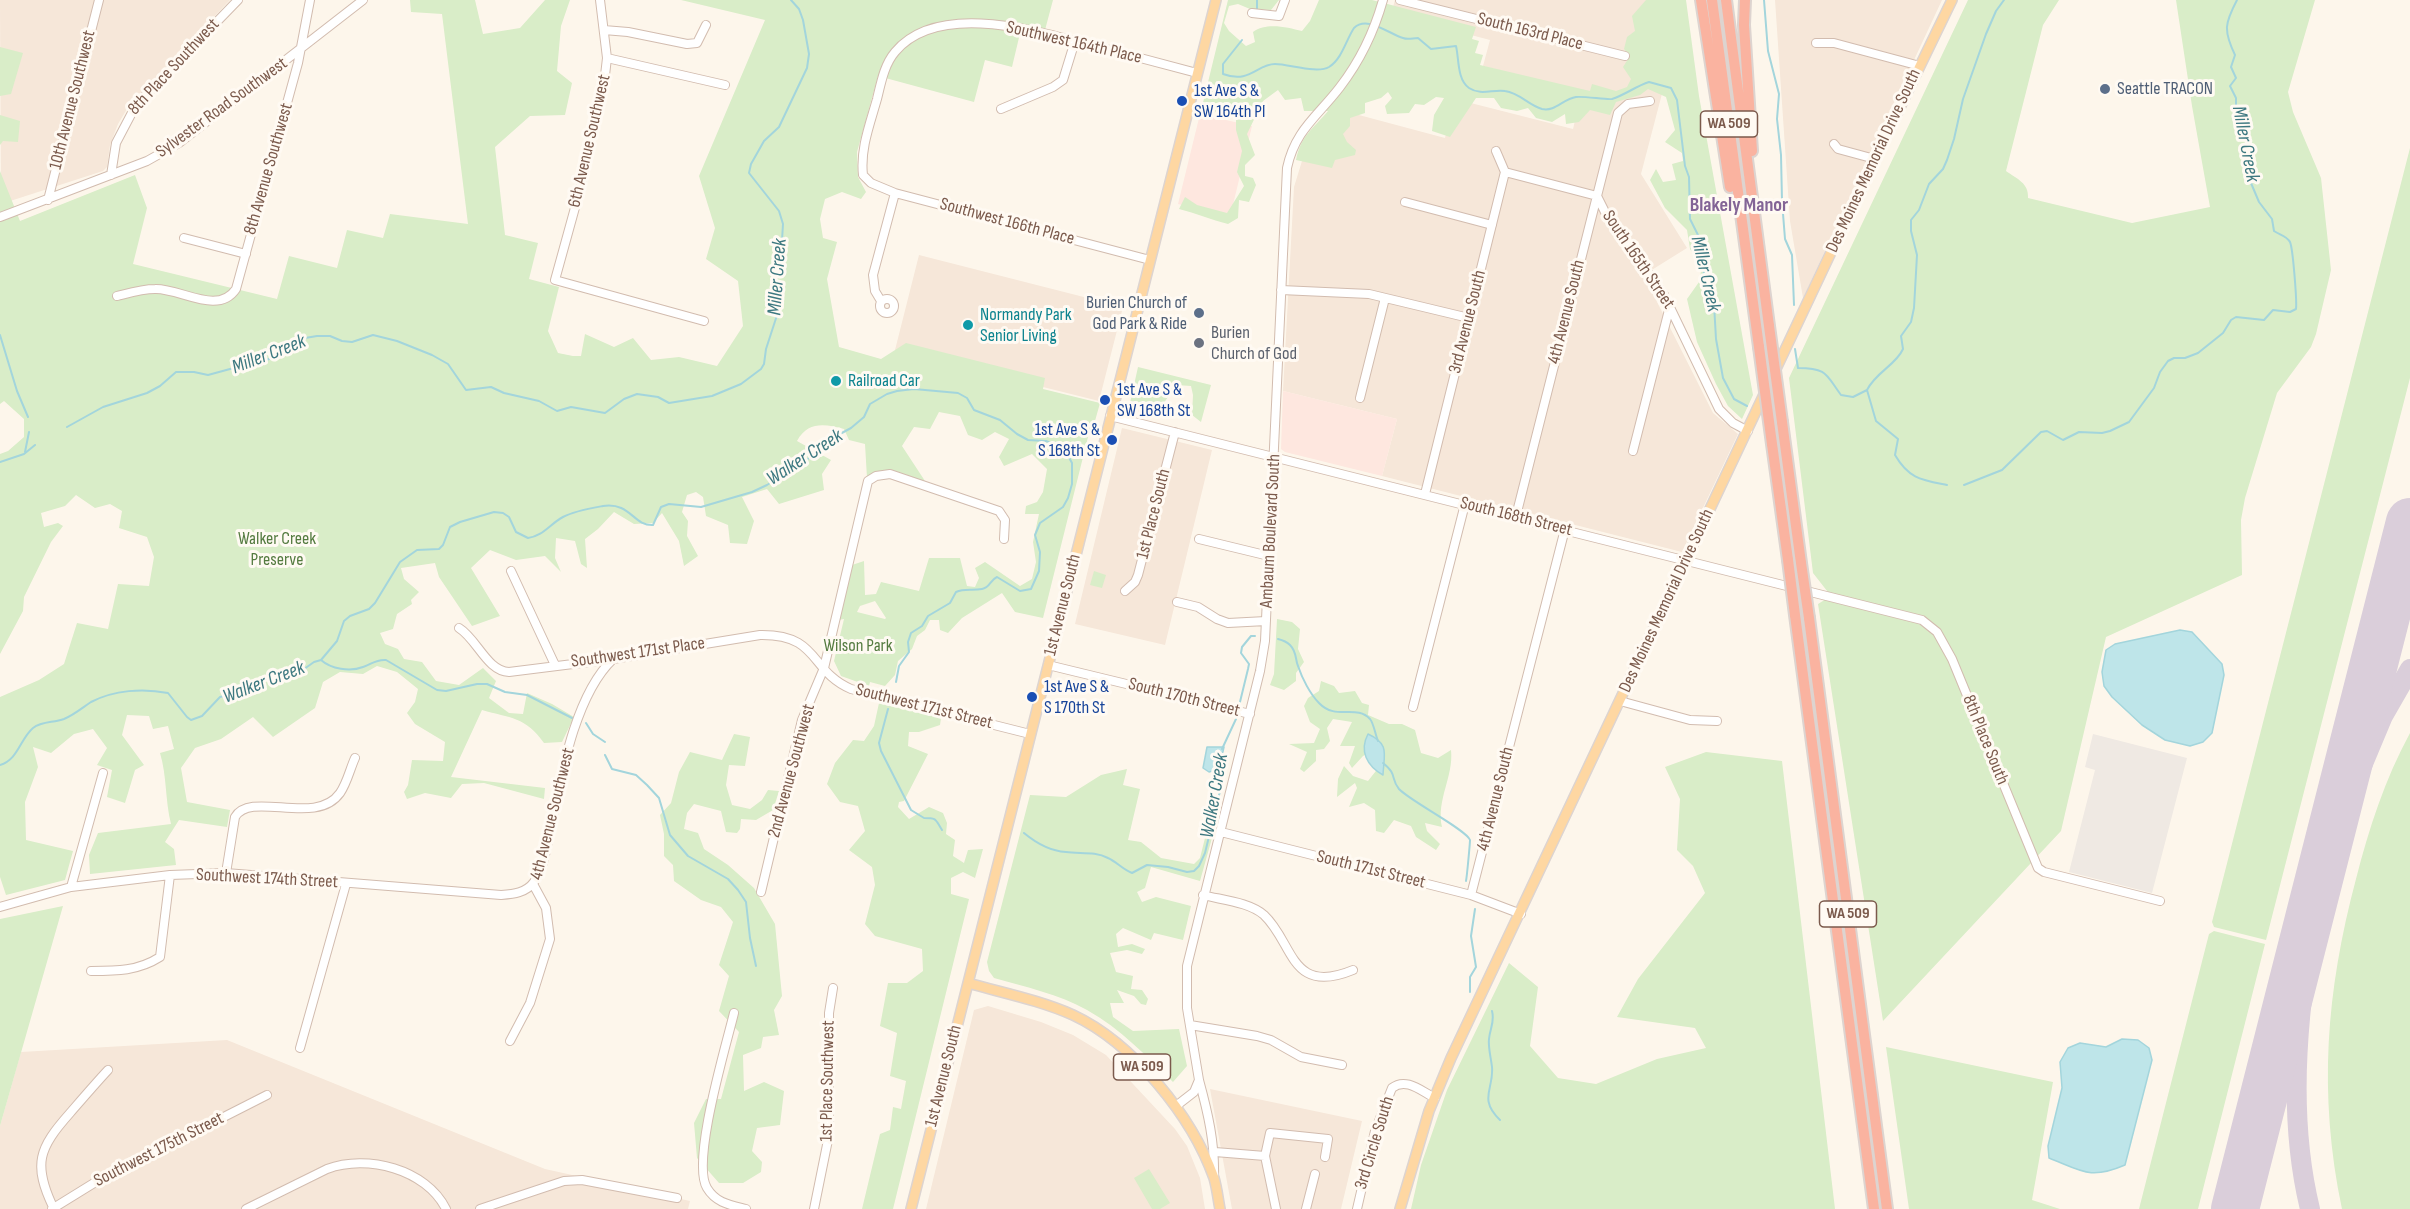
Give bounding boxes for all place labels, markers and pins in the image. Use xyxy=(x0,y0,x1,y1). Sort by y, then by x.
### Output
place label: Seattle TRACON xyxy=(2117,78,2213,100)
place label: 1st Ave S & SW 164th Pl xyxy=(1194,80,1265,122)
marker: Seattle TRACON xyxy=(2098,82,2112,96)
marker: 1st Ave S & SW 164th Pl xyxy=(1175,94,1189,108)
place label: Burien Church of God Park & Ride xyxy=(1086,292,1187,334)
place label: Normandy Park Senior Living xyxy=(980,304,1072,346)
marker: Burien Church of God Park & Ride xyxy=(1192,306,1206,320)
marker: Normandy Park Senior Living xyxy=(961,318,975,332)
place label: Burien Church of God xyxy=(1211,322,1297,364)
marker: Burien Church of God xyxy=(1192,336,1206,350)
place label: Railroad Car xyxy=(848,370,920,392)
marker: Railroad Car xyxy=(829,374,843,388)
place label: 1st Ave S & SW 168th St xyxy=(1117,379,1191,422)
marker: 1st Ave S & SW 168th St xyxy=(1098,393,1112,407)
place label: 1st Ave S & S 168th St xyxy=(1035,419,1100,462)
marker: 1st Ave S & S 168th St xyxy=(1105,433,1119,447)
place label: 1st Ave S & S 170th St xyxy=(1044,676,1109,718)
marker: 1st Ave S & S 170th St xyxy=(1025,690,1039,704)

